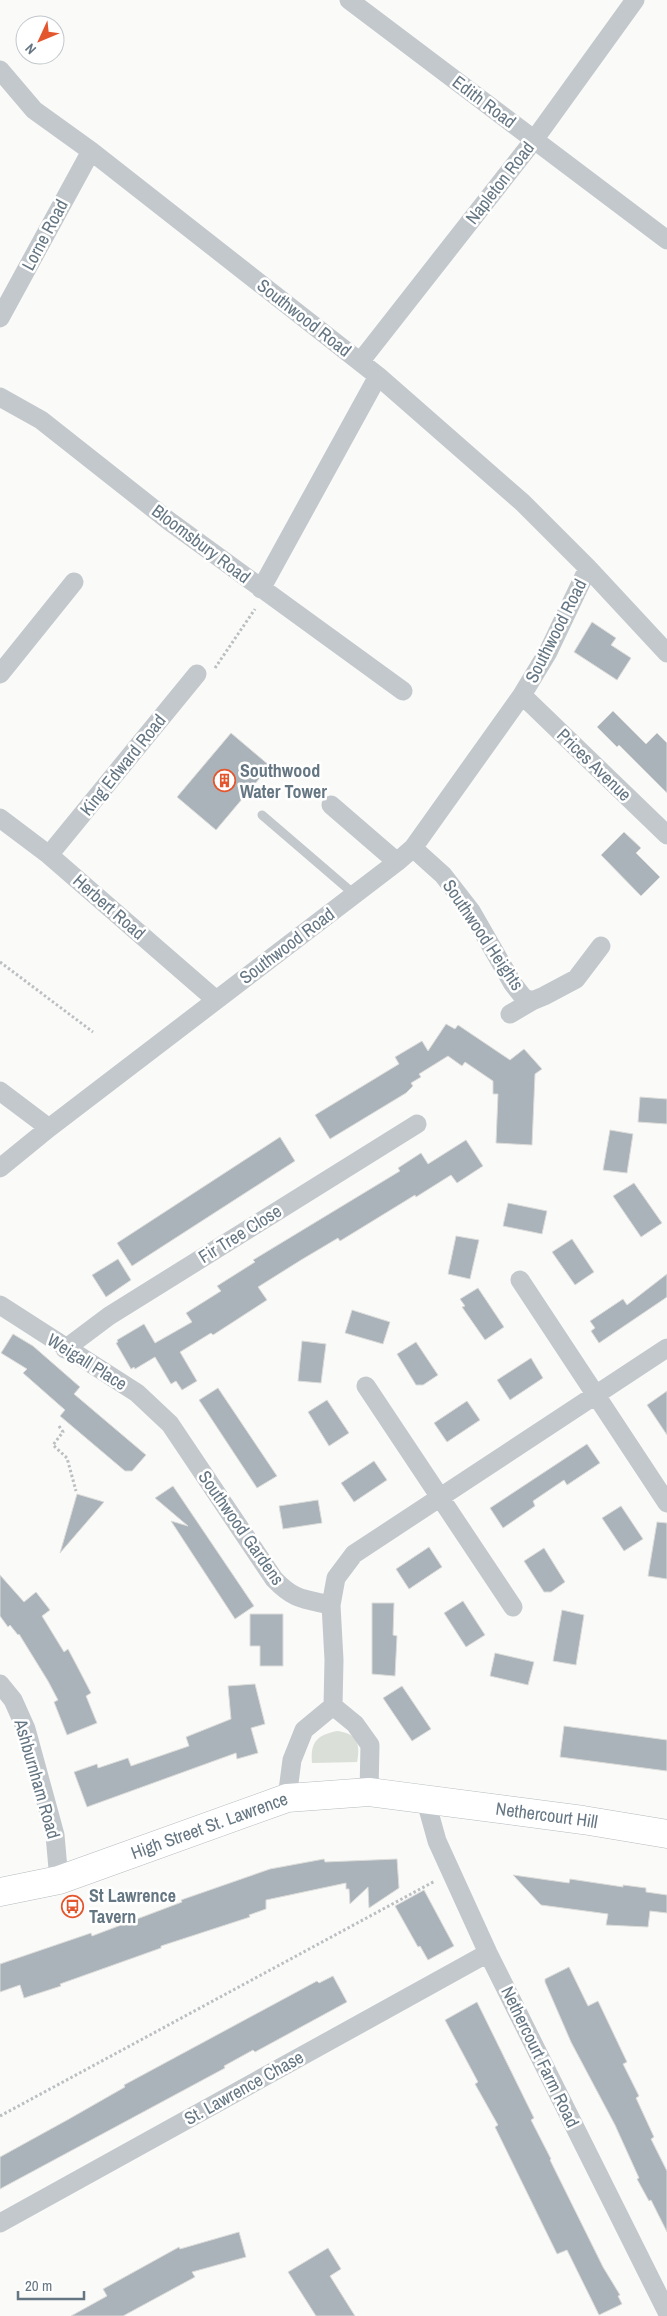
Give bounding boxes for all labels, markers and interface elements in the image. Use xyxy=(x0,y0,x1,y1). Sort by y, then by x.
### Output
north arrow xyxy=(15,15,65,65)
text: N xyxy=(21,40,40,58)
street label: Edith Road xyxy=(447,69,521,134)
street label: Napleton Road xyxy=(459,136,540,229)
street label: Lorne Road xyxy=(15,195,74,275)
street label: Southwood Road xyxy=(252,273,357,362)
street label: Bloomsbury Road xyxy=(147,498,256,589)
street label: Southwood Road xyxy=(519,575,592,687)
street label: King Edward Road xyxy=(74,709,171,821)
street label: Prices Avenue xyxy=(552,723,637,807)
place label: Southwood Water Tower xyxy=(240,758,327,804)
building icon: Southwood Water Tower xyxy=(212,769,236,793)
street label: Herbert Road xyxy=(68,868,151,945)
street label: Southwood Heights xyxy=(437,874,530,995)
street label: Southwood Road xyxy=(234,902,339,990)
street label: Fir Tree Close xyxy=(193,1198,286,1269)
street label: Weigall Place xyxy=(42,1327,132,1396)
street label: Southwood Gardens xyxy=(193,1465,290,1590)
street label: Ashburnham Road xyxy=(8,1715,66,1841)
street label: High Street St. Lawrence xyxy=(127,1786,291,1865)
street label: Nethercourt Hill xyxy=(494,1796,600,1834)
place label: St Lawrence Tavern xyxy=(89,1883,176,1929)
bus stop icon: St Lawrence Tavern xyxy=(61,1894,85,1918)
street label: Nethercourt Farm Road xyxy=(495,1982,586,2132)
street label: St. Lawrence Chase xyxy=(180,2044,308,2131)
scale bar xyxy=(18,2268,84,2300)
text: 20 m xyxy=(25,2275,52,2296)

